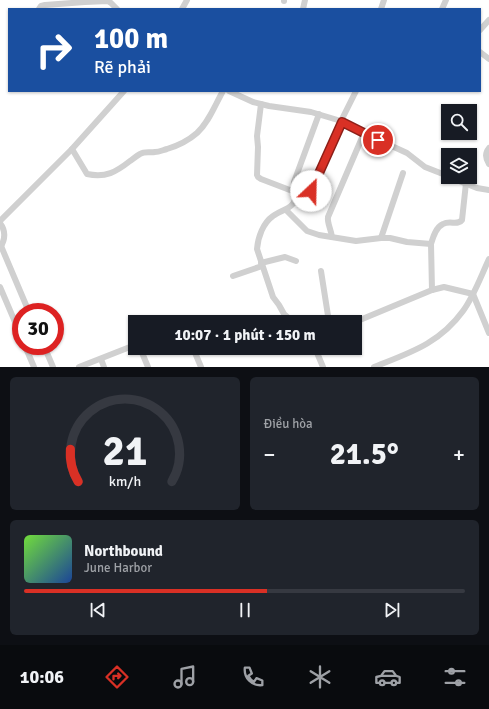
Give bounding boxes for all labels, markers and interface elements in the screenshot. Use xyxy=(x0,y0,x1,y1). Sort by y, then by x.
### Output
text: 100 m xyxy=(94,22,168,56)
icon: right xyxy=(28,24,80,76)
text: Rẽ phải xyxy=(94,56,151,78)
map controls xyxy=(441,104,477,184)
button: search xyxy=(441,104,477,140)
pin xyxy=(361,123,395,157)
icon: arrive xyxy=(367,129,389,151)
button: layers xyxy=(441,148,477,184)
position arrow xyxy=(290,170,332,212)
speed limit sign: 30 xyxy=(12,303,64,355)
text: 10:07 · 1 phút · 150 m xyxy=(174,326,316,344)
text: Điều hòa xyxy=(264,416,313,432)
text: 21 xyxy=(102,425,147,476)
text: 21.5° xyxy=(330,436,399,473)
text: − xyxy=(264,441,275,468)
text: + xyxy=(453,441,465,468)
text: km/h xyxy=(109,472,141,489)
text: Northbound xyxy=(84,542,163,560)
text: June Harbor xyxy=(84,560,152,576)
icon: previous xyxy=(87,599,109,621)
icon: pause xyxy=(234,599,256,621)
icon: next xyxy=(381,599,403,621)
icon: directions xyxy=(103,663,131,691)
icon: music xyxy=(171,663,199,691)
icon: phone xyxy=(239,663,267,691)
icon: climate xyxy=(306,663,334,691)
icon: car xyxy=(374,663,402,691)
icon: filters xyxy=(441,663,469,691)
text: 10:06 xyxy=(20,666,64,688)

